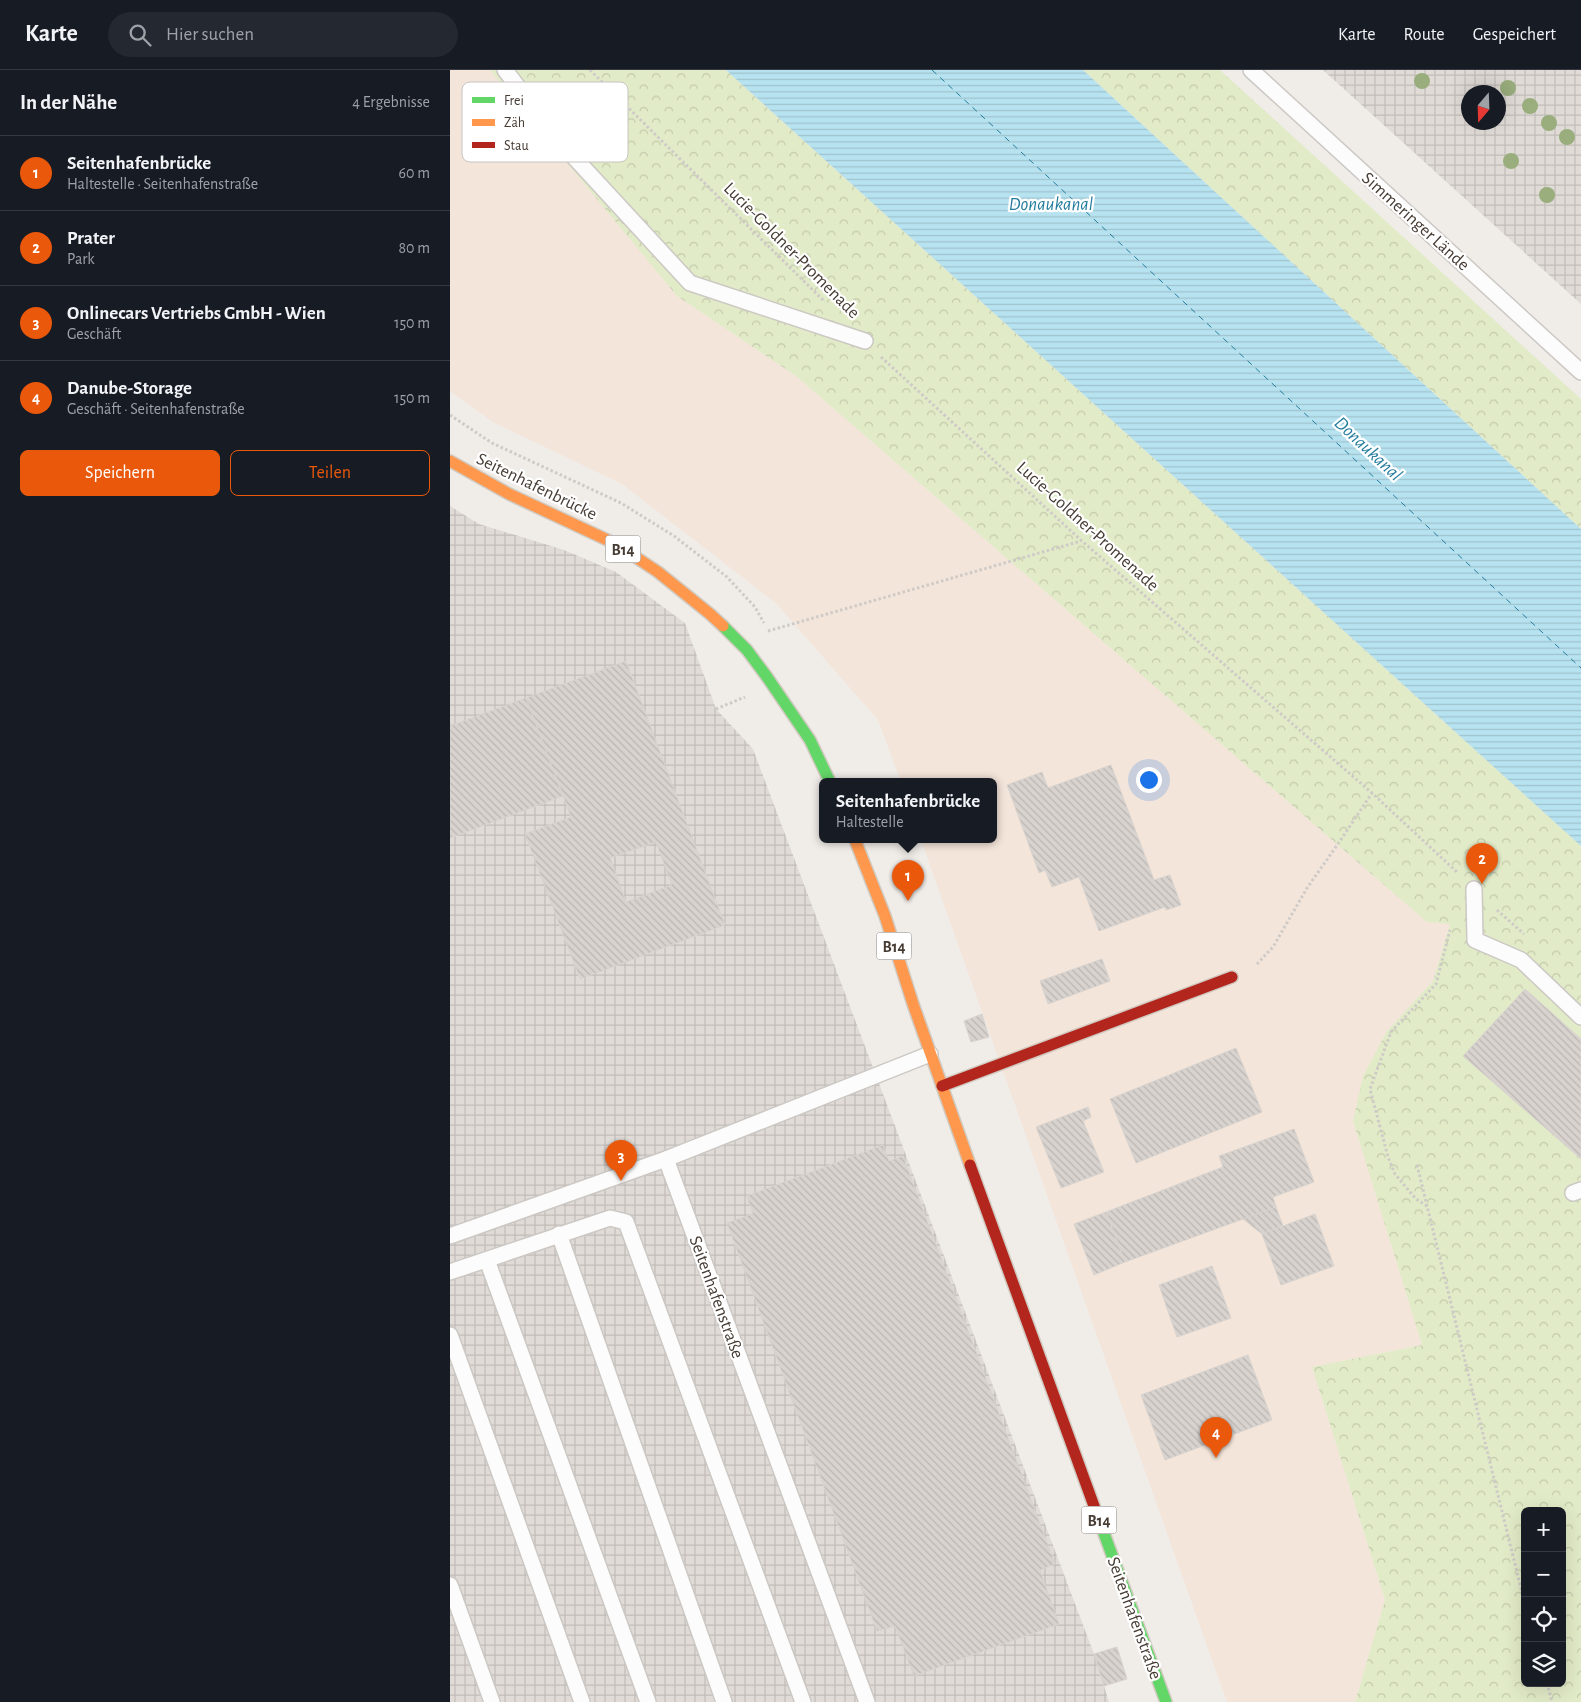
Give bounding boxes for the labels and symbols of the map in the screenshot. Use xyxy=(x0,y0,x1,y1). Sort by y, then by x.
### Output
legend xyxy=(462,82,628,162)
north arrow xyxy=(1461,85,1506,130)
text: Frei xyxy=(504,94,524,108)
text: Zäh xyxy=(504,116,525,130)
text: Stau xyxy=(504,139,529,153)
street label: Simmeringer Lände xyxy=(1358,169,1472,274)
street label: Lucie-Goldner-Promenade xyxy=(720,179,863,322)
water label: Donaukanal xyxy=(1009,195,1094,214)
water label: Donaukanal xyxy=(1331,413,1406,485)
street label: Seitenhafenbrücke xyxy=(474,450,600,524)
street label: Lucie-Goldner-Promenade xyxy=(1013,458,1162,595)
road number: B14 xyxy=(606,536,640,562)
your location xyxy=(1136,767,1162,793)
pin: 2 xyxy=(1466,843,1498,884)
pin: 1 xyxy=(892,860,924,901)
road number: B14 xyxy=(876,932,912,959)
pin: 3 xyxy=(605,1140,637,1181)
street label: Seitenhafenstraße xyxy=(686,1234,747,1361)
pin: 4 xyxy=(1200,1417,1232,1458)
road number: B14 xyxy=(1082,1506,1116,1534)
street label: Seitenhafenstraße xyxy=(1104,1555,1165,1682)

